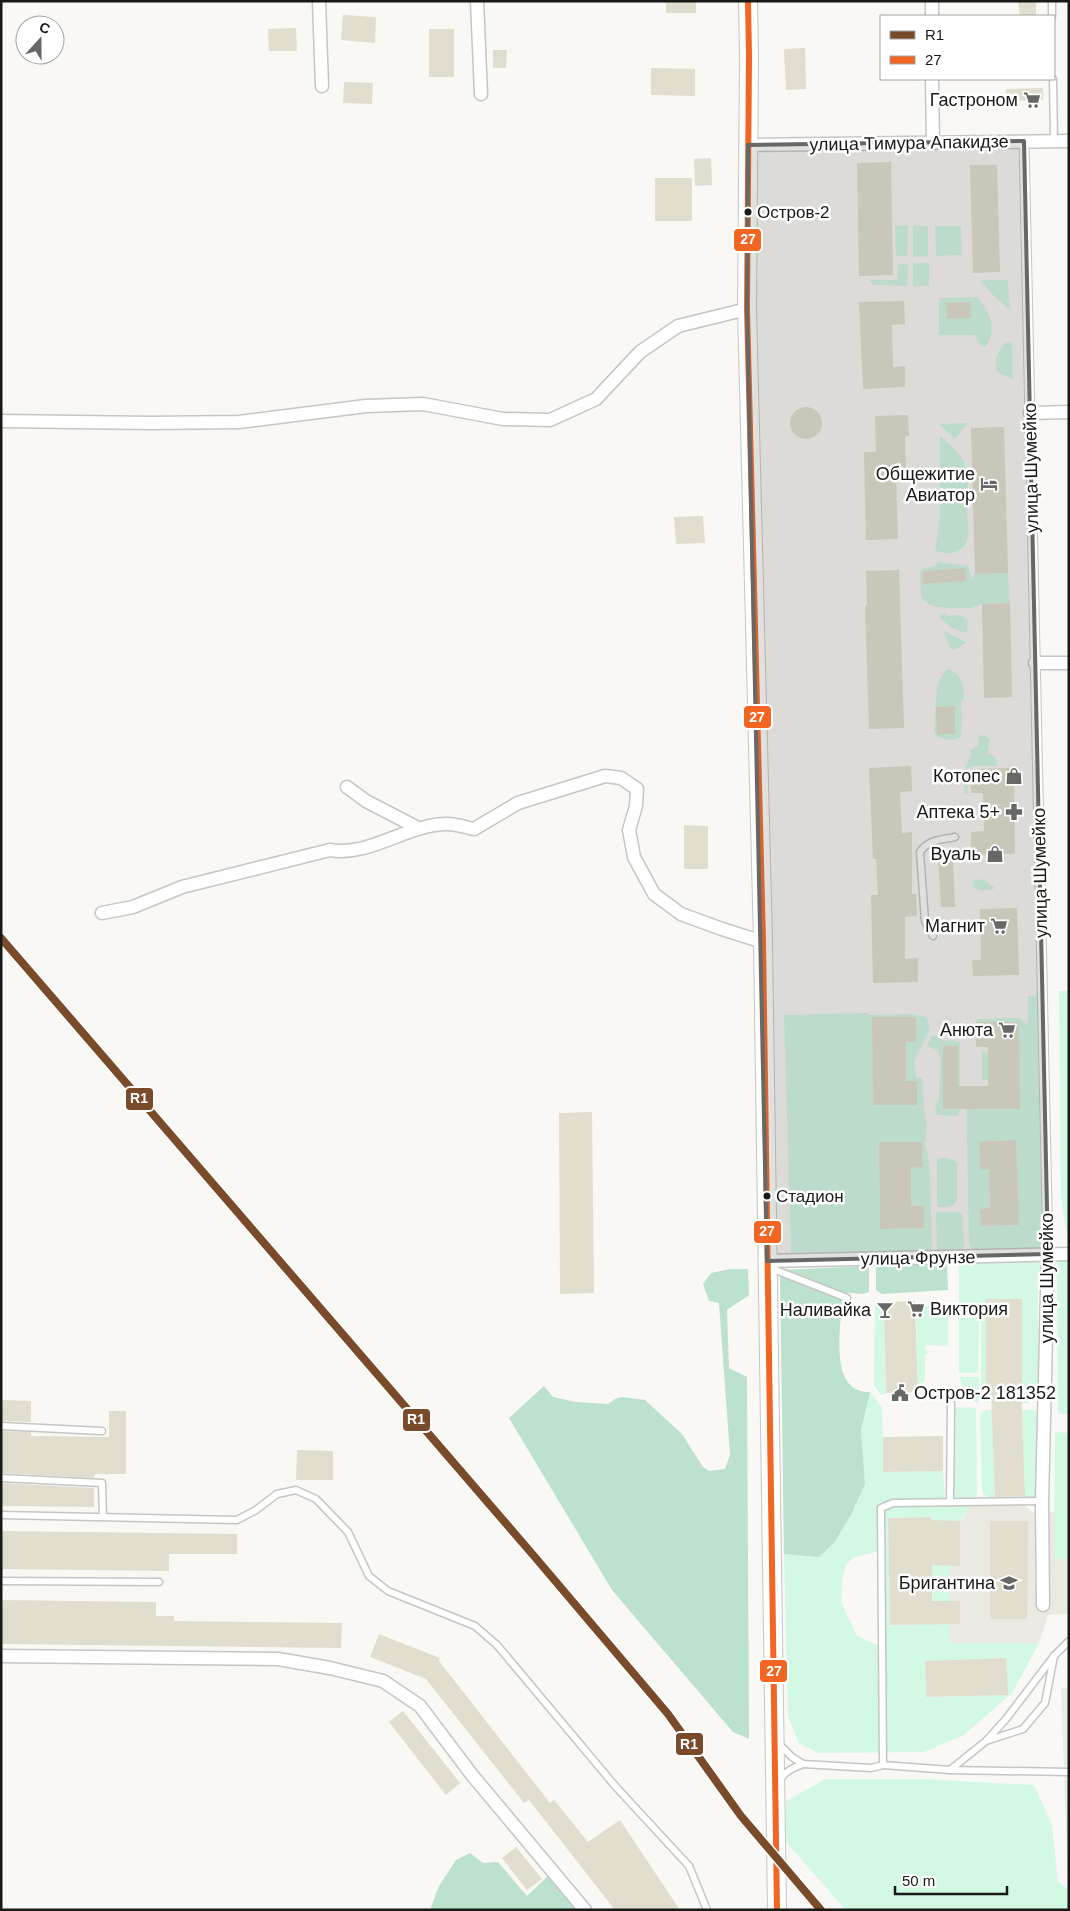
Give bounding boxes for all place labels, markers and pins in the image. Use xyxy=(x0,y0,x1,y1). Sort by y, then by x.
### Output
place label: Гастроном xyxy=(930,90,1018,110)
supermarket icon: Гастроном xyxy=(1022,90,1042,110)
place label: Остров-2 xyxy=(757,203,830,222)
marker: Остров-2 xyxy=(743,207,753,217)
place label: Общежитие Авиатор xyxy=(876,464,975,505)
hotel icon: Общежитие Авиатор xyxy=(979,474,999,494)
place label: Котопес xyxy=(933,766,1000,786)
shop icon: Котопес xyxy=(1004,766,1024,786)
place label: Аптека 5+ xyxy=(916,802,1000,822)
pharmacy icon: Аптека 5+ xyxy=(1004,802,1024,822)
place label: Вуаль xyxy=(931,844,981,864)
shop icon: Вуаль xyxy=(985,844,1005,864)
place label: Магнит xyxy=(925,916,985,936)
supermarket icon: Магнит xyxy=(989,916,1009,936)
place label: Анюта xyxy=(940,1020,994,1040)
supermarket icon: Анюта xyxy=(997,1020,1017,1040)
place label: Стадион xyxy=(776,1187,844,1206)
marker: Стадион xyxy=(762,1191,772,1201)
supermarket icon: Виктория xyxy=(906,1299,926,1319)
place label: Виктория xyxy=(930,1299,1008,1319)
place label: Наливайка xyxy=(780,1300,872,1320)
bar icon: Наливайка xyxy=(875,1300,895,1320)
public building icon: Остров-2 181352 xyxy=(890,1383,910,1403)
place label: Остров-2 181352 xyxy=(914,1383,1056,1403)
place label: Бригантина xyxy=(899,1573,996,1593)
school or university icon: Бригантина xyxy=(999,1573,1019,1593)

